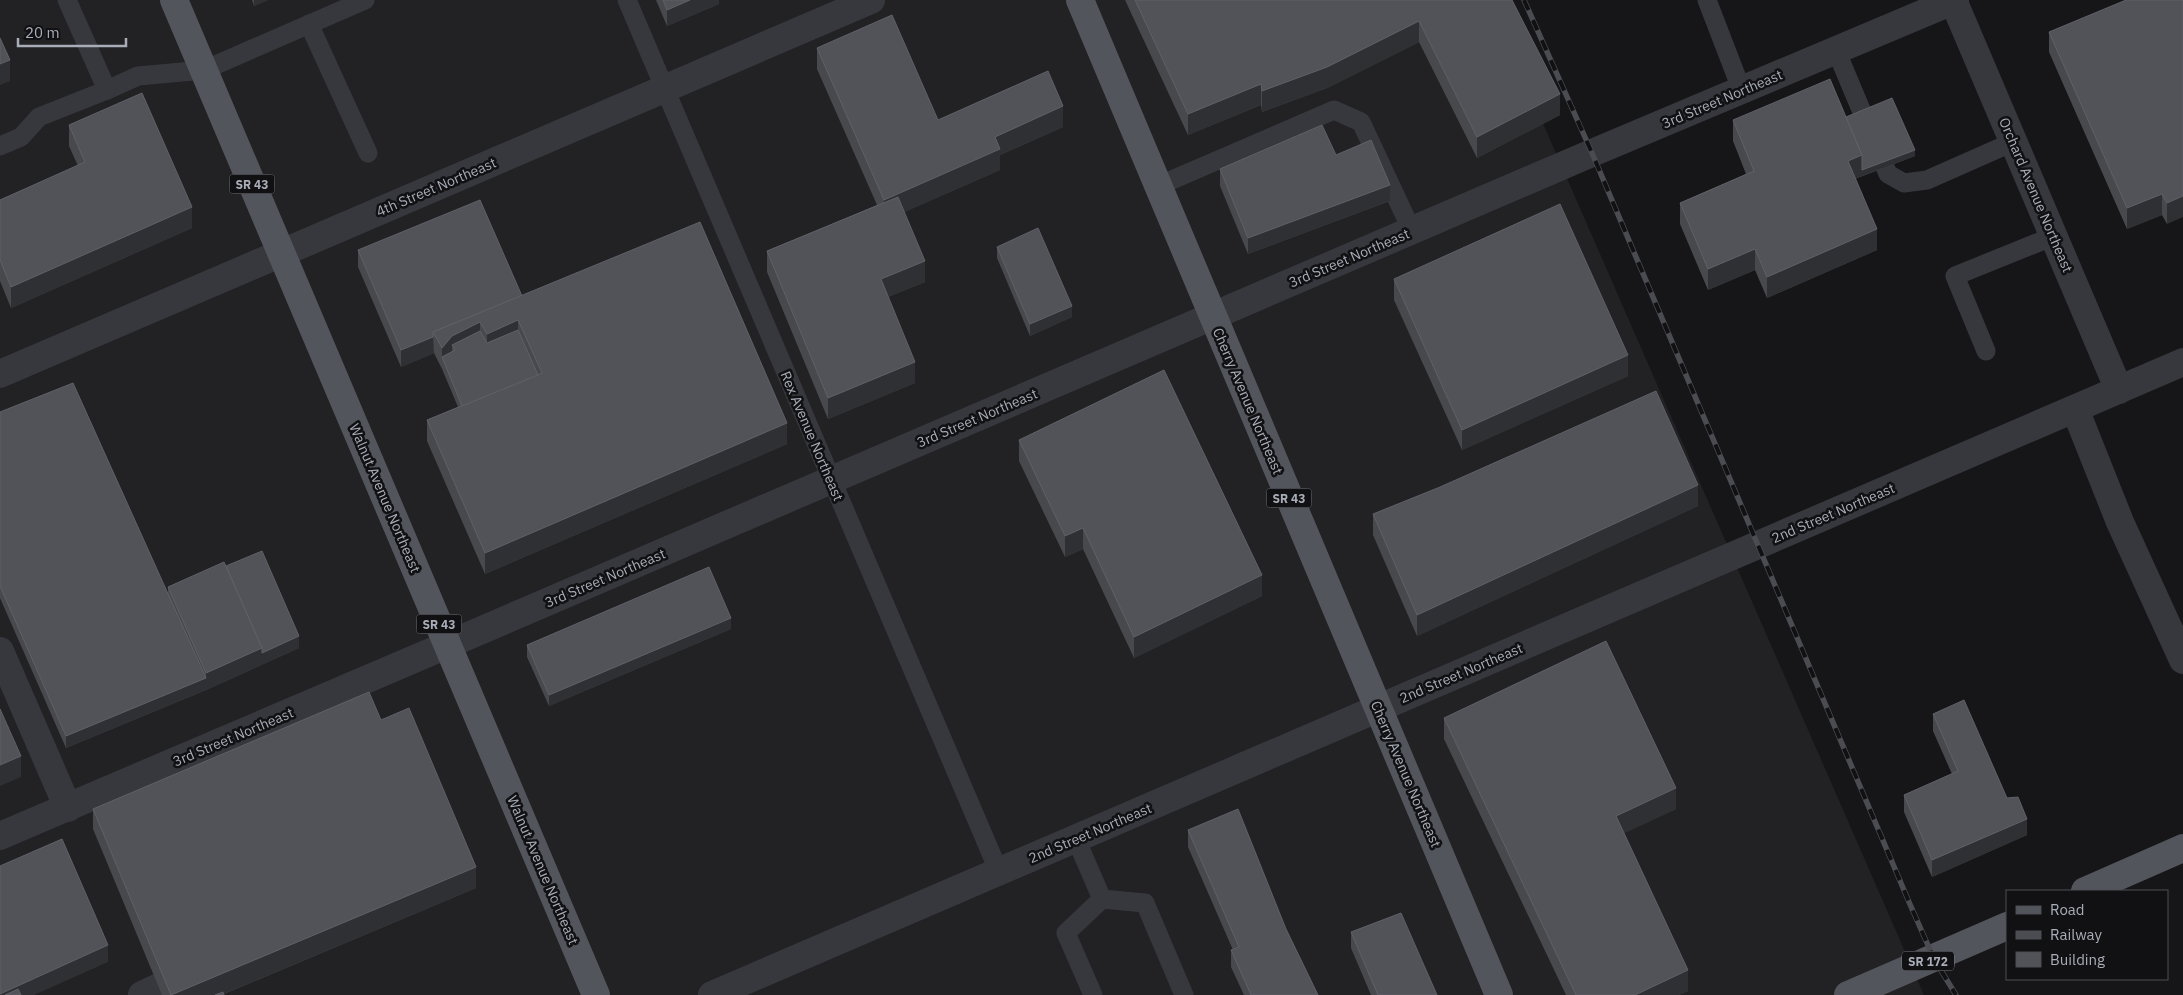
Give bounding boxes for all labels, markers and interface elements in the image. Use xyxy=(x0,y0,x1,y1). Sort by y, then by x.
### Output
scale bar xyxy=(18,15,125,47)
text: 20 m xyxy=(25,23,60,42)
street label: 3rd Street Northeast xyxy=(1659,65,1785,133)
street label: Orchard Avenue Northeast xyxy=(1995,115,2077,275)
street label: 4th Street Northeast xyxy=(373,154,499,220)
road number: SR 43 xyxy=(230,174,274,193)
street label: 3rd Street Northeast xyxy=(1286,224,1412,292)
street label: Cherry Avenue Northeast xyxy=(1209,325,1287,477)
street label: Rex Avenue Northeast xyxy=(776,368,848,504)
street label: 3rd Street Northeast xyxy=(914,384,1040,452)
street label: Walnut Avenue Northeast xyxy=(345,421,425,575)
street label: 2nd Street Northeast xyxy=(1769,479,1897,547)
road number: SR 43 xyxy=(1266,488,1312,508)
street label: 3rd Street Northeast xyxy=(542,544,668,612)
road number: SR 43 xyxy=(416,614,462,634)
street label: 2nd Street Northeast xyxy=(1397,639,1525,707)
street label: Cherry Avenue Northeast xyxy=(1367,698,1445,850)
street label: 3rd Street Northeast xyxy=(170,703,296,771)
street label: Walnut Avenue Northeast xyxy=(503,793,583,947)
street label: 2nd Street Northeast xyxy=(1026,799,1154,867)
legend xyxy=(2006,890,2168,980)
text: Road xyxy=(2050,900,2085,919)
text: Railway xyxy=(2050,925,2103,944)
text: Building xyxy=(2050,950,2105,969)
road number: SR 172 xyxy=(1902,951,1954,970)

